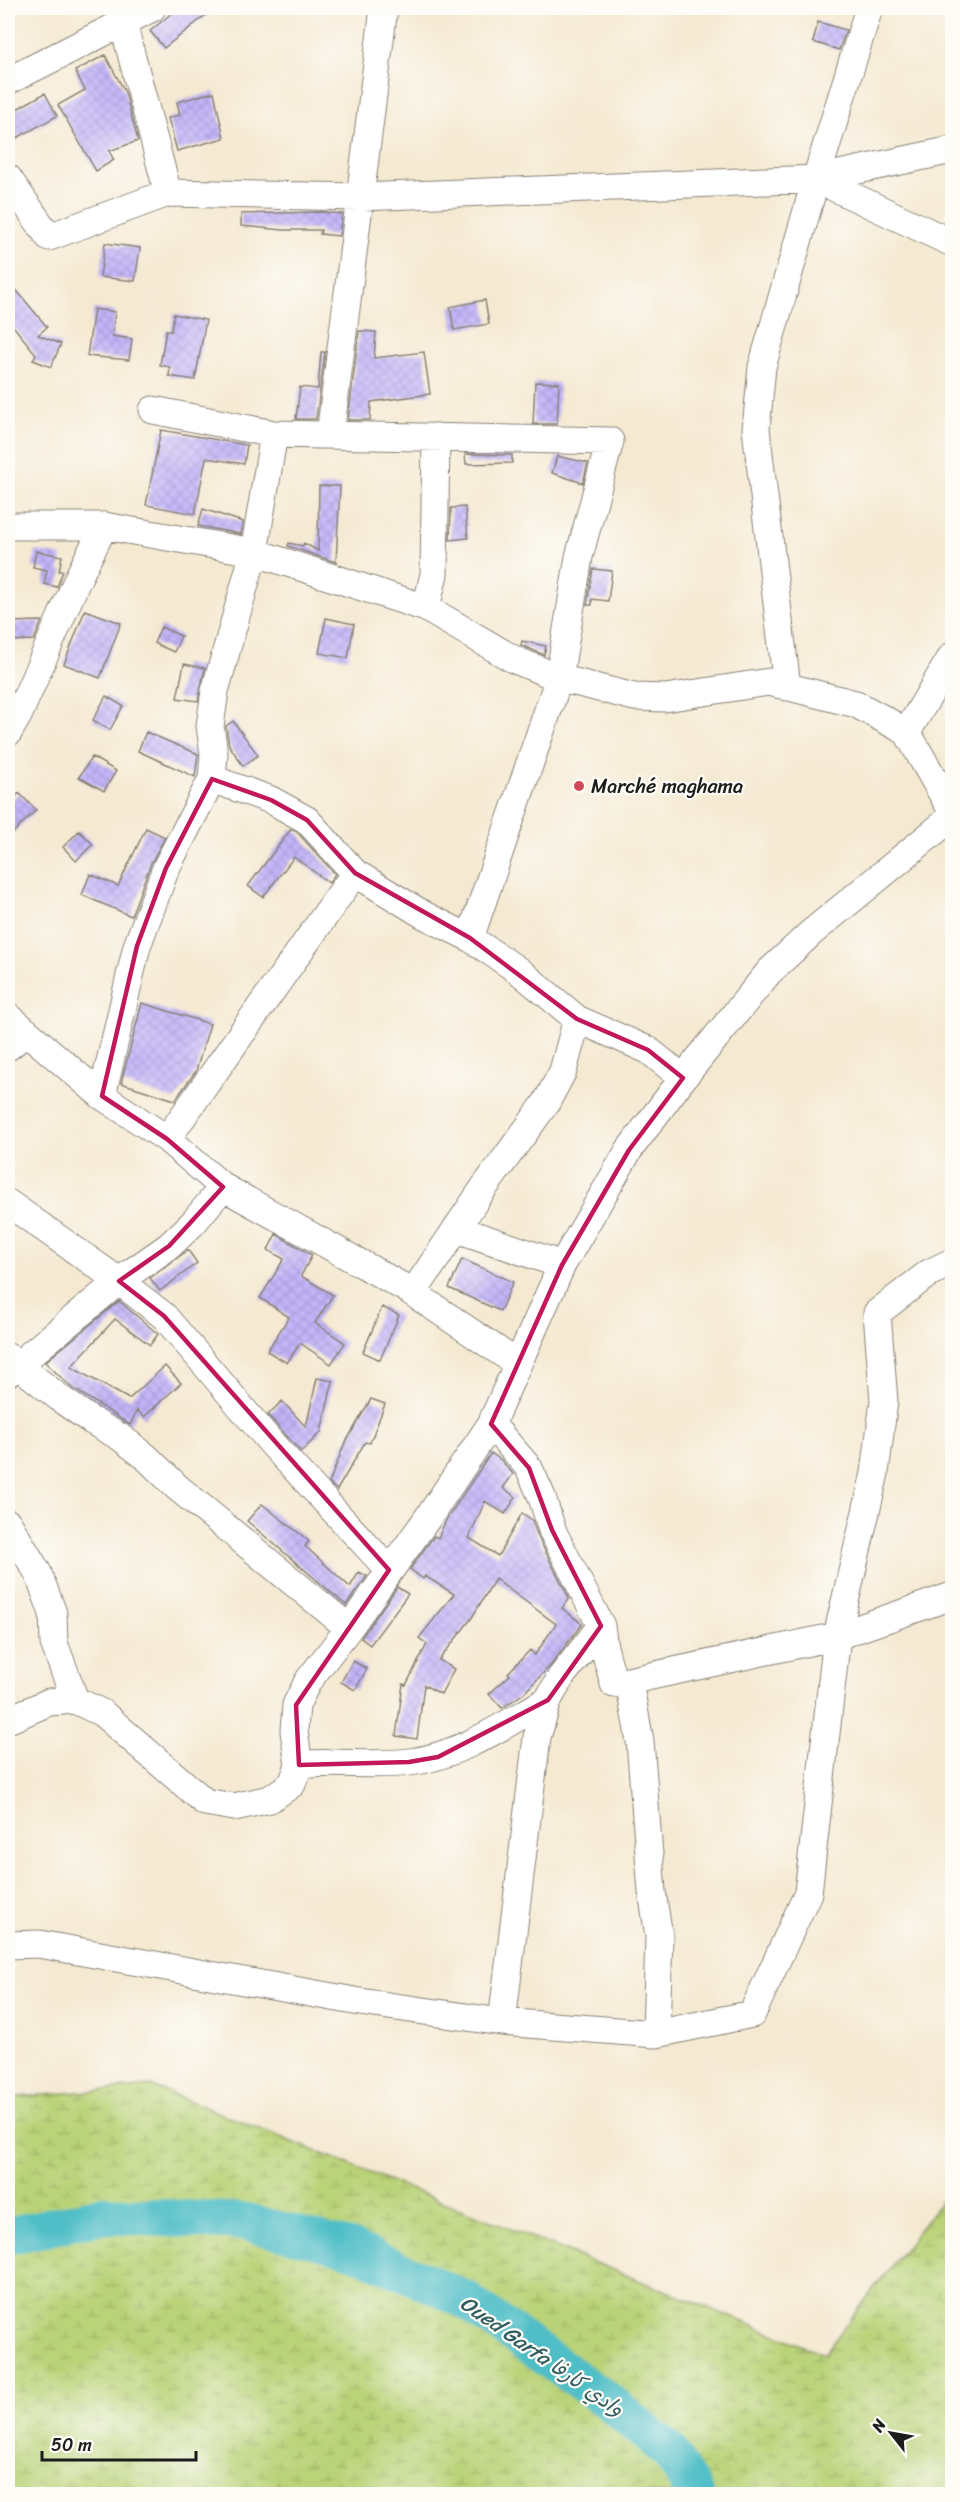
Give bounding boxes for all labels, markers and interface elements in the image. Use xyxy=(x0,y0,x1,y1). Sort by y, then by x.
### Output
place label: Marché maghama xyxy=(591,769,743,804)
marker: Marché maghama xyxy=(572,779,586,793)
water label: Oued Garfa وادي كارفا xyxy=(452,2285,632,2427)
north arrow xyxy=(861,2403,921,2463)
text: N xyxy=(863,2413,894,2439)
scale bar xyxy=(42,2424,196,2462)
text: 50 m xyxy=(51,2429,92,2461)

